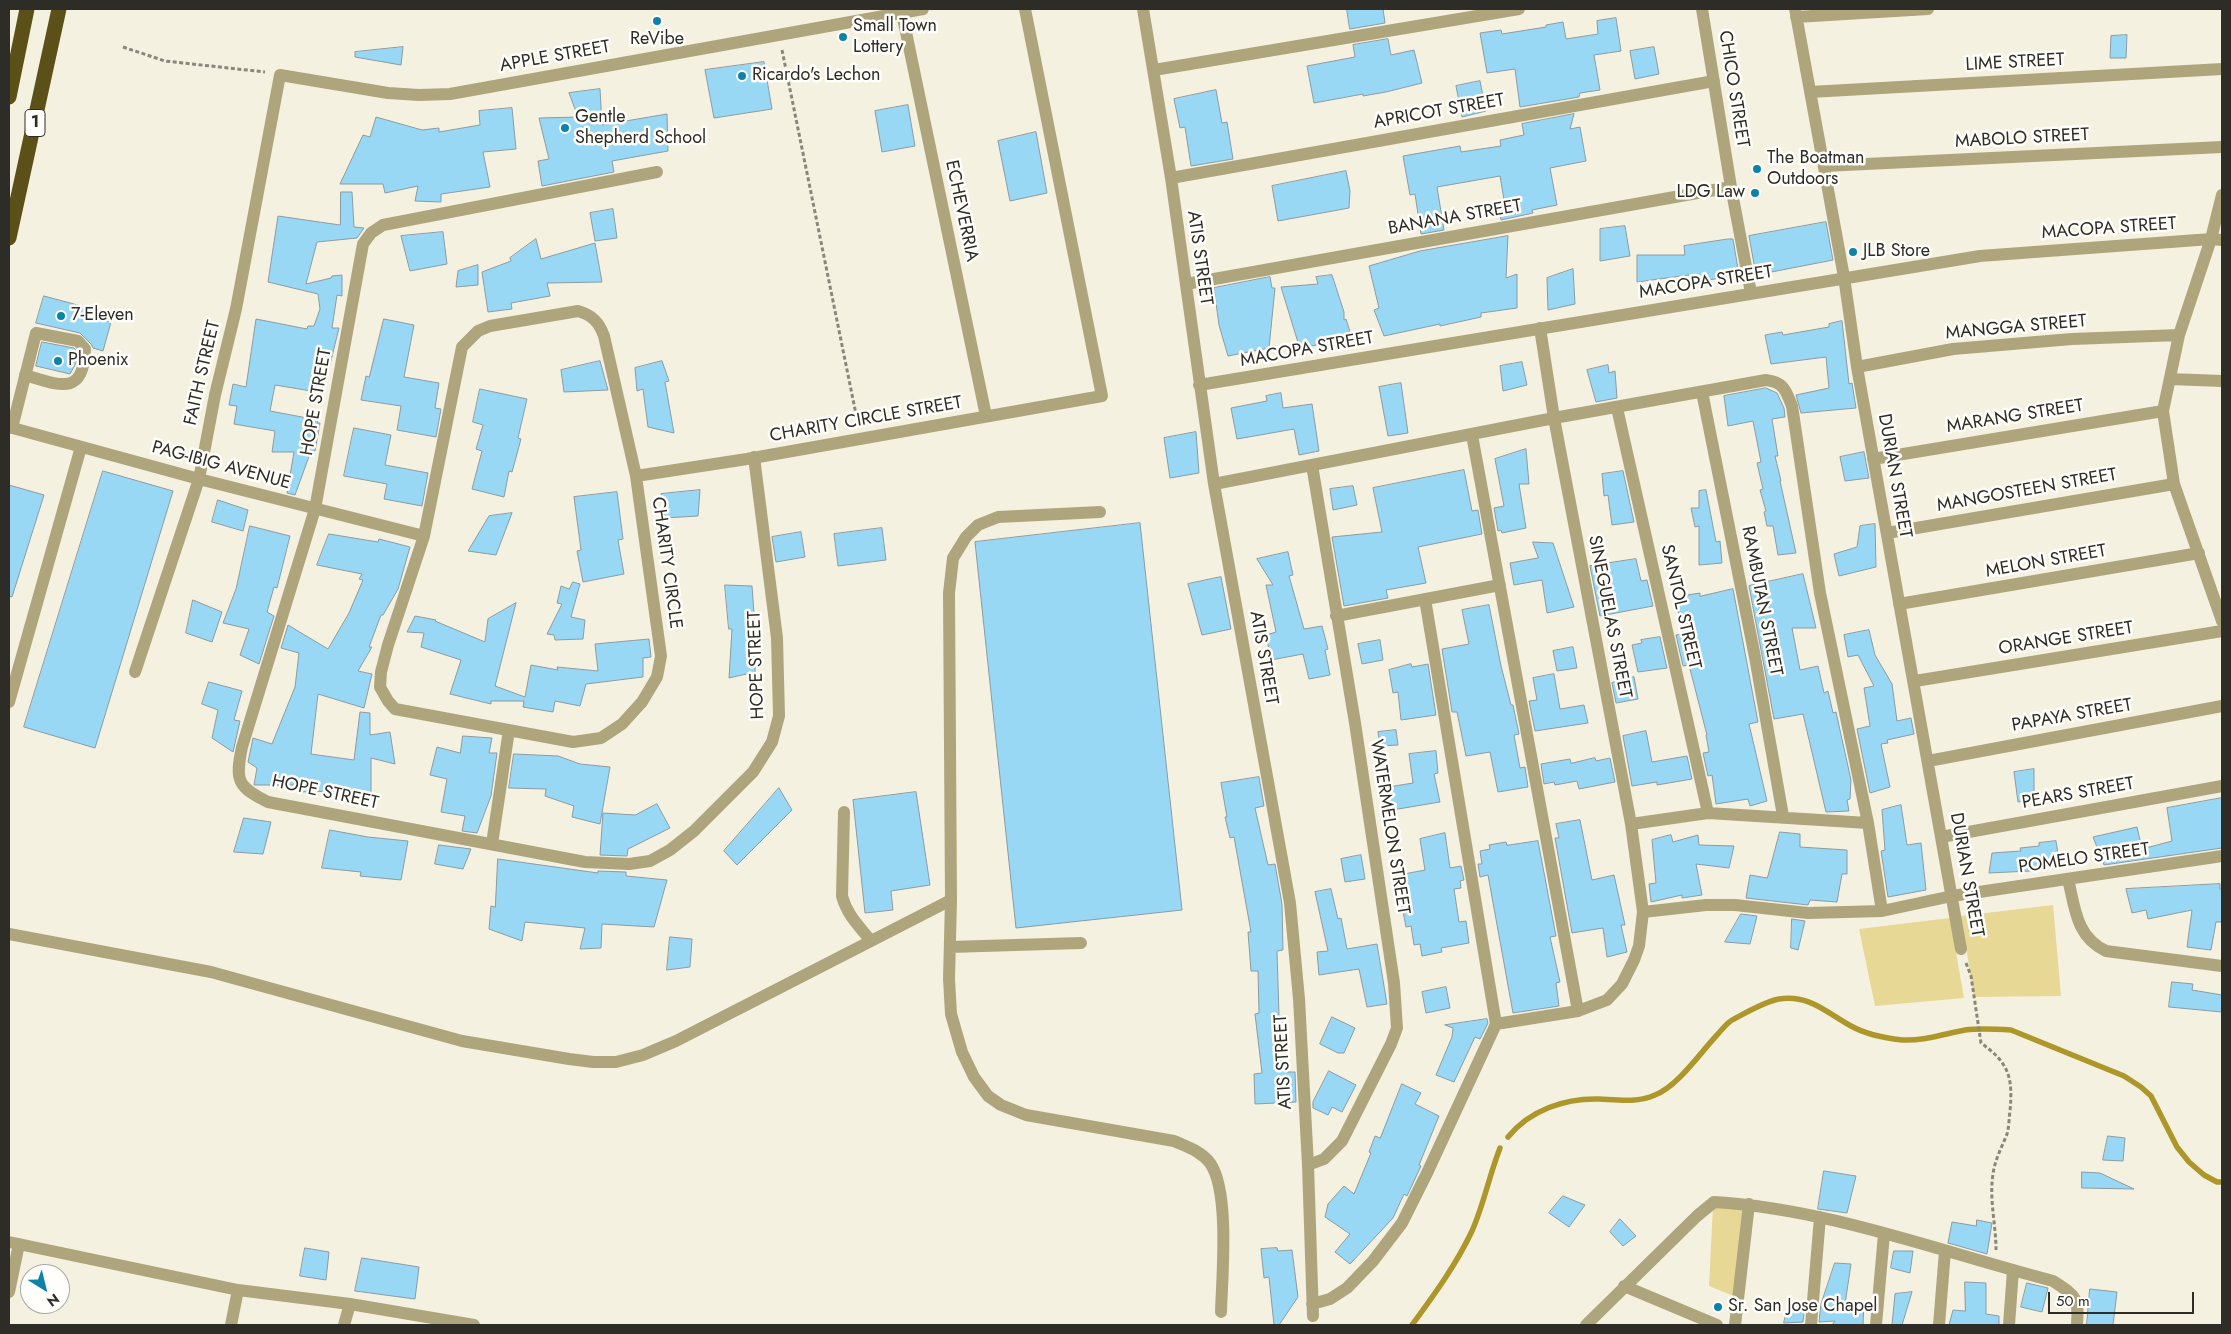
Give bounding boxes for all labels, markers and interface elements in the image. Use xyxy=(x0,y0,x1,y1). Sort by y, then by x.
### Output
marker: ReVibe xyxy=(651,15,663,27)
place label: Small Town Lottery xyxy=(853,16,937,58)
place label: ReVibe xyxy=(630,29,684,51)
street label: CHICO STREET xyxy=(1713,29,1753,149)
marker: Small Town Lottery xyxy=(837,31,849,43)
street label: APPLE STREET xyxy=(498,37,612,77)
street label: LIME STREET xyxy=(1965,50,2065,76)
place label: Ricardo's Lechon xyxy=(752,65,880,87)
marker: Ricardo's Lechon xyxy=(736,70,748,82)
street label: APRICOT STREET xyxy=(1372,90,1506,134)
place label: Gentle Shepherd School xyxy=(575,107,706,150)
road number: 1 xyxy=(25,110,45,136)
marker: Gentle Shepherd School xyxy=(559,122,571,134)
street label: MABOLO STREET xyxy=(1954,125,2090,153)
place label: The Boatman Outdoors xyxy=(1767,148,1864,190)
street label: ECHEVERRIA xyxy=(940,158,982,264)
marker: The Boatman Outdoors xyxy=(1751,163,1763,175)
place label: LDG Law xyxy=(1676,182,1745,204)
marker: LDG Law xyxy=(1749,187,1761,199)
street label: BANANA STREET xyxy=(1387,196,1523,240)
street label: ATIS STREET xyxy=(1182,209,1216,307)
street label: MACOPA STREET xyxy=(2041,214,2177,244)
place label: JLB Store xyxy=(1863,241,1930,263)
marker: JLB Store xyxy=(1847,246,1859,258)
street label: MACOPA STREET xyxy=(1638,262,1774,304)
place label: 7-Eleven xyxy=(71,305,134,327)
marker: 7-Eleven xyxy=(55,310,67,322)
street label: MANGGA STREET xyxy=(1945,311,2087,345)
street label: FAITH STREET xyxy=(180,318,226,428)
street label: MACOPA STREET xyxy=(1239,328,1375,372)
street label: HOPE STREET xyxy=(297,347,337,457)
place label: Phoenix xyxy=(68,350,128,372)
marker: Phoenix xyxy=(52,355,64,367)
street label: CHARITY CIRCLE STREET xyxy=(768,392,964,448)
street label: MARANG STREET xyxy=(1945,396,2085,438)
street label: DURIAN STREET xyxy=(1872,412,1916,540)
street label: PAG-IBIG AVENUE xyxy=(149,437,293,495)
street label: MANGOSTEEN STREET xyxy=(1935,465,2119,517)
street label: CHARITY CIRCLE xyxy=(646,496,686,630)
street label: RAMBUTAN STREET xyxy=(1736,524,1786,678)
street label: SINEGUELAS STREET xyxy=(1583,534,1635,700)
street label: MELON STREET xyxy=(1984,541,2108,583)
street label: SANTOL STREET xyxy=(1655,543,1705,671)
street label: ATIS STREET xyxy=(1244,609,1282,707)
street label: HOPE STREET xyxy=(744,610,770,720)
street label: ORANGE STREET xyxy=(1997,618,2135,660)
street label: PAPAYA STREET xyxy=(2010,695,2134,737)
street label: WATERMELON STREET xyxy=(1364,738,1414,916)
street label: HOPE STREET xyxy=(270,771,380,815)
street label: PEARS STREET xyxy=(2020,774,2136,814)
street label: DURIAN STREET xyxy=(1944,811,1988,939)
street label: POMELO STREET xyxy=(2017,839,2151,879)
street label: ATIS STREET xyxy=(1271,1014,1297,1110)
north arrow xyxy=(20,1264,70,1314)
scale bar xyxy=(2051,1282,2197,1314)
text: N xyxy=(43,1289,64,1312)
text: 50 m xyxy=(2056,1290,2090,1312)
place label: Sr. San Jose Chapel xyxy=(1728,1296,1877,1318)
marker: Sr. San Jose Chapel xyxy=(1712,1301,1724,1313)

